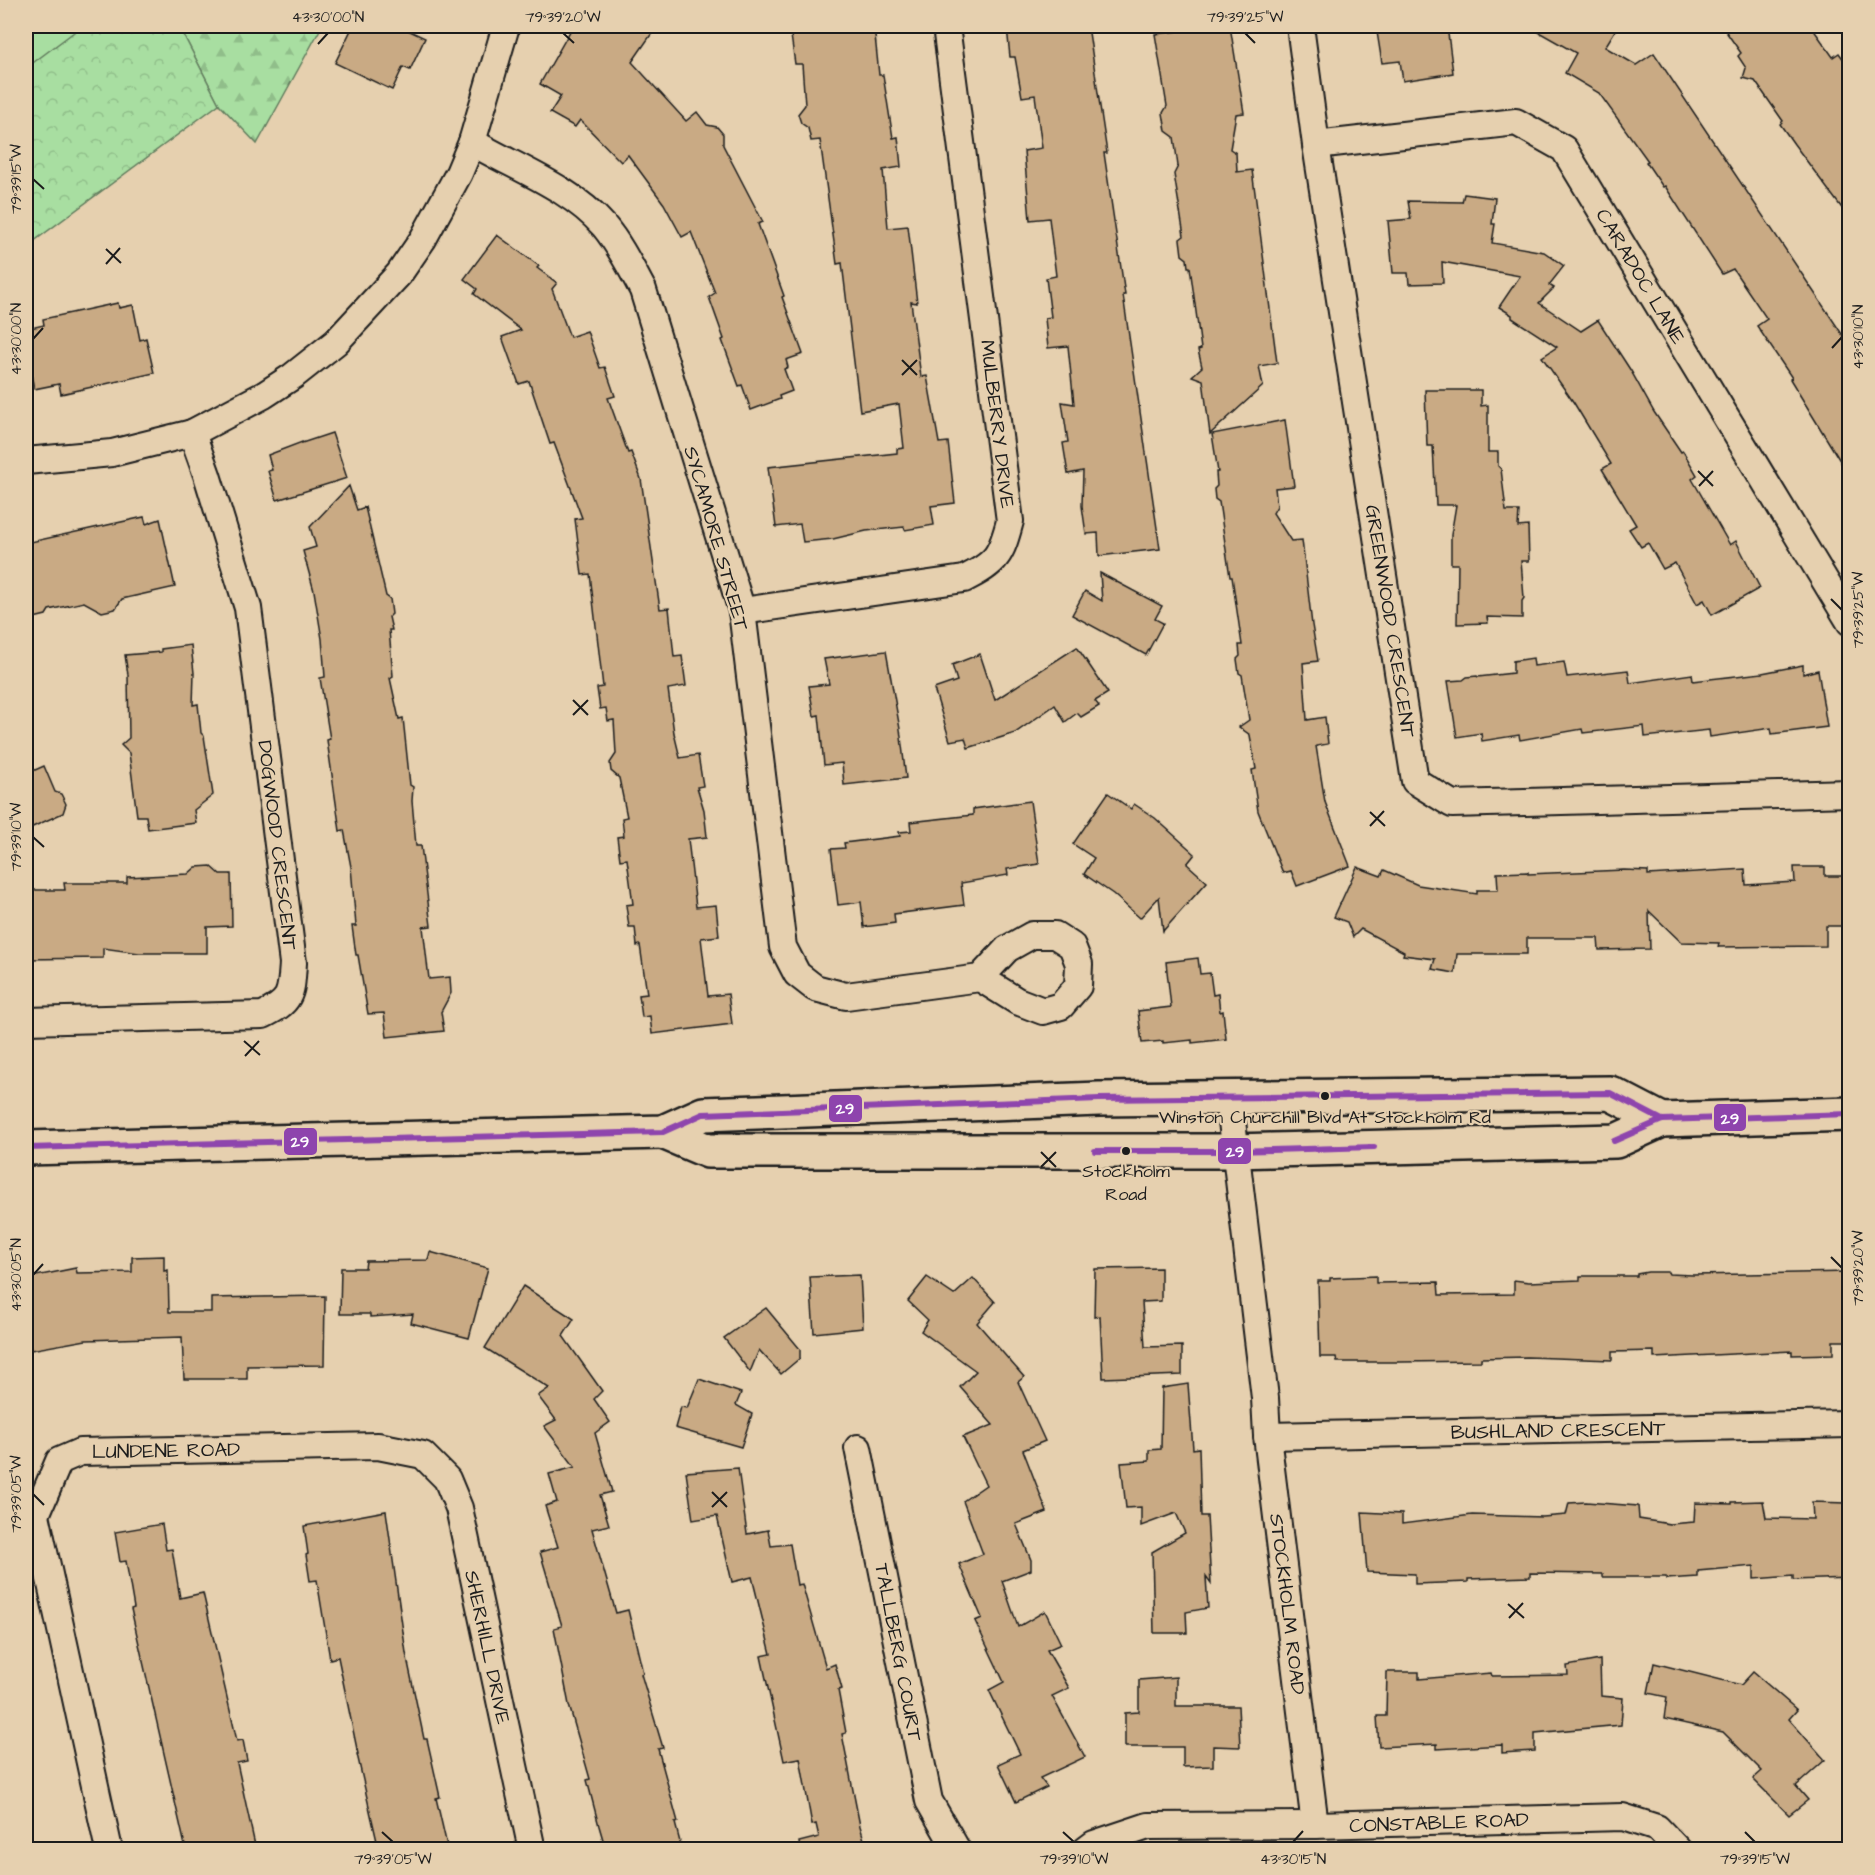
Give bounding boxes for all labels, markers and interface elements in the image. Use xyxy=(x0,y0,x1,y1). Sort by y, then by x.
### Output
text: 43°30'00"N xyxy=(292,7,364,28)
text: 79°39'20"W xyxy=(525,7,601,28)
text: 79°39'25"W xyxy=(1207,7,1283,28)
text: 79°39'15"W xyxy=(6,144,27,214)
street label: CARADOC LANE xyxy=(1589,203,1692,350)
text: 43°30'00"N xyxy=(6,303,27,375)
text: 43°30'10"N xyxy=(1848,305,1869,370)
street label: MULBERRY DRIVE xyxy=(973,338,1021,510)
street label: SYCAMORE STREET xyxy=(676,443,756,634)
street label: GREENWOOD CRESCENT xyxy=(1358,503,1422,740)
text: 79°39'25"W xyxy=(1848,572,1869,648)
street label: DOGWOOD CRESCENT xyxy=(250,739,304,952)
text: 79°39'10"W xyxy=(6,803,27,871)
marker: Winston Churchill Blvd At Stockholm Rd xyxy=(1319,1090,1331,1102)
line badge: 29 xyxy=(828,1094,863,1123)
text: 29 xyxy=(835,1098,854,1120)
line badge: 29 xyxy=(1713,1103,1747,1132)
place label: Winston Churchill Blvd At Stockholm Rd xyxy=(1159,1105,1491,1130)
text: 29 xyxy=(1720,1108,1739,1130)
line badge: 29 xyxy=(283,1127,318,1156)
text: 29 xyxy=(290,1131,309,1153)
line badge: 29 xyxy=(1217,1137,1252,1165)
text: 29 xyxy=(1225,1141,1244,1163)
marker: Stockholm Road xyxy=(1120,1145,1132,1157)
place label: Stockholm Road xyxy=(1082,1159,1170,1207)
text: 79°39'20"W xyxy=(1848,1230,1869,1306)
text: 43°30'05"N xyxy=(6,1238,27,1312)
street label: BUSHLAND CRESCENT xyxy=(1450,1415,1666,1447)
street label: LUNDENE ROAD xyxy=(92,1436,240,1466)
text: 79°39'05"W xyxy=(6,1455,27,1533)
street label: STOCKHOLM ROAD xyxy=(1262,1512,1312,1696)
street label: TALLBERG COURT xyxy=(867,1561,929,1744)
street label: SHERHILL DRIVE xyxy=(457,1568,517,1727)
street label: CONSTABLE ROAD xyxy=(1349,1806,1529,1840)
text: 79°39'05"W xyxy=(354,1849,432,1870)
text: 79°39'10"W xyxy=(1040,1849,1108,1870)
text: 43°30'15"N xyxy=(1260,1849,1326,1870)
text: 79°39'15"W xyxy=(1720,1849,1790,1870)

